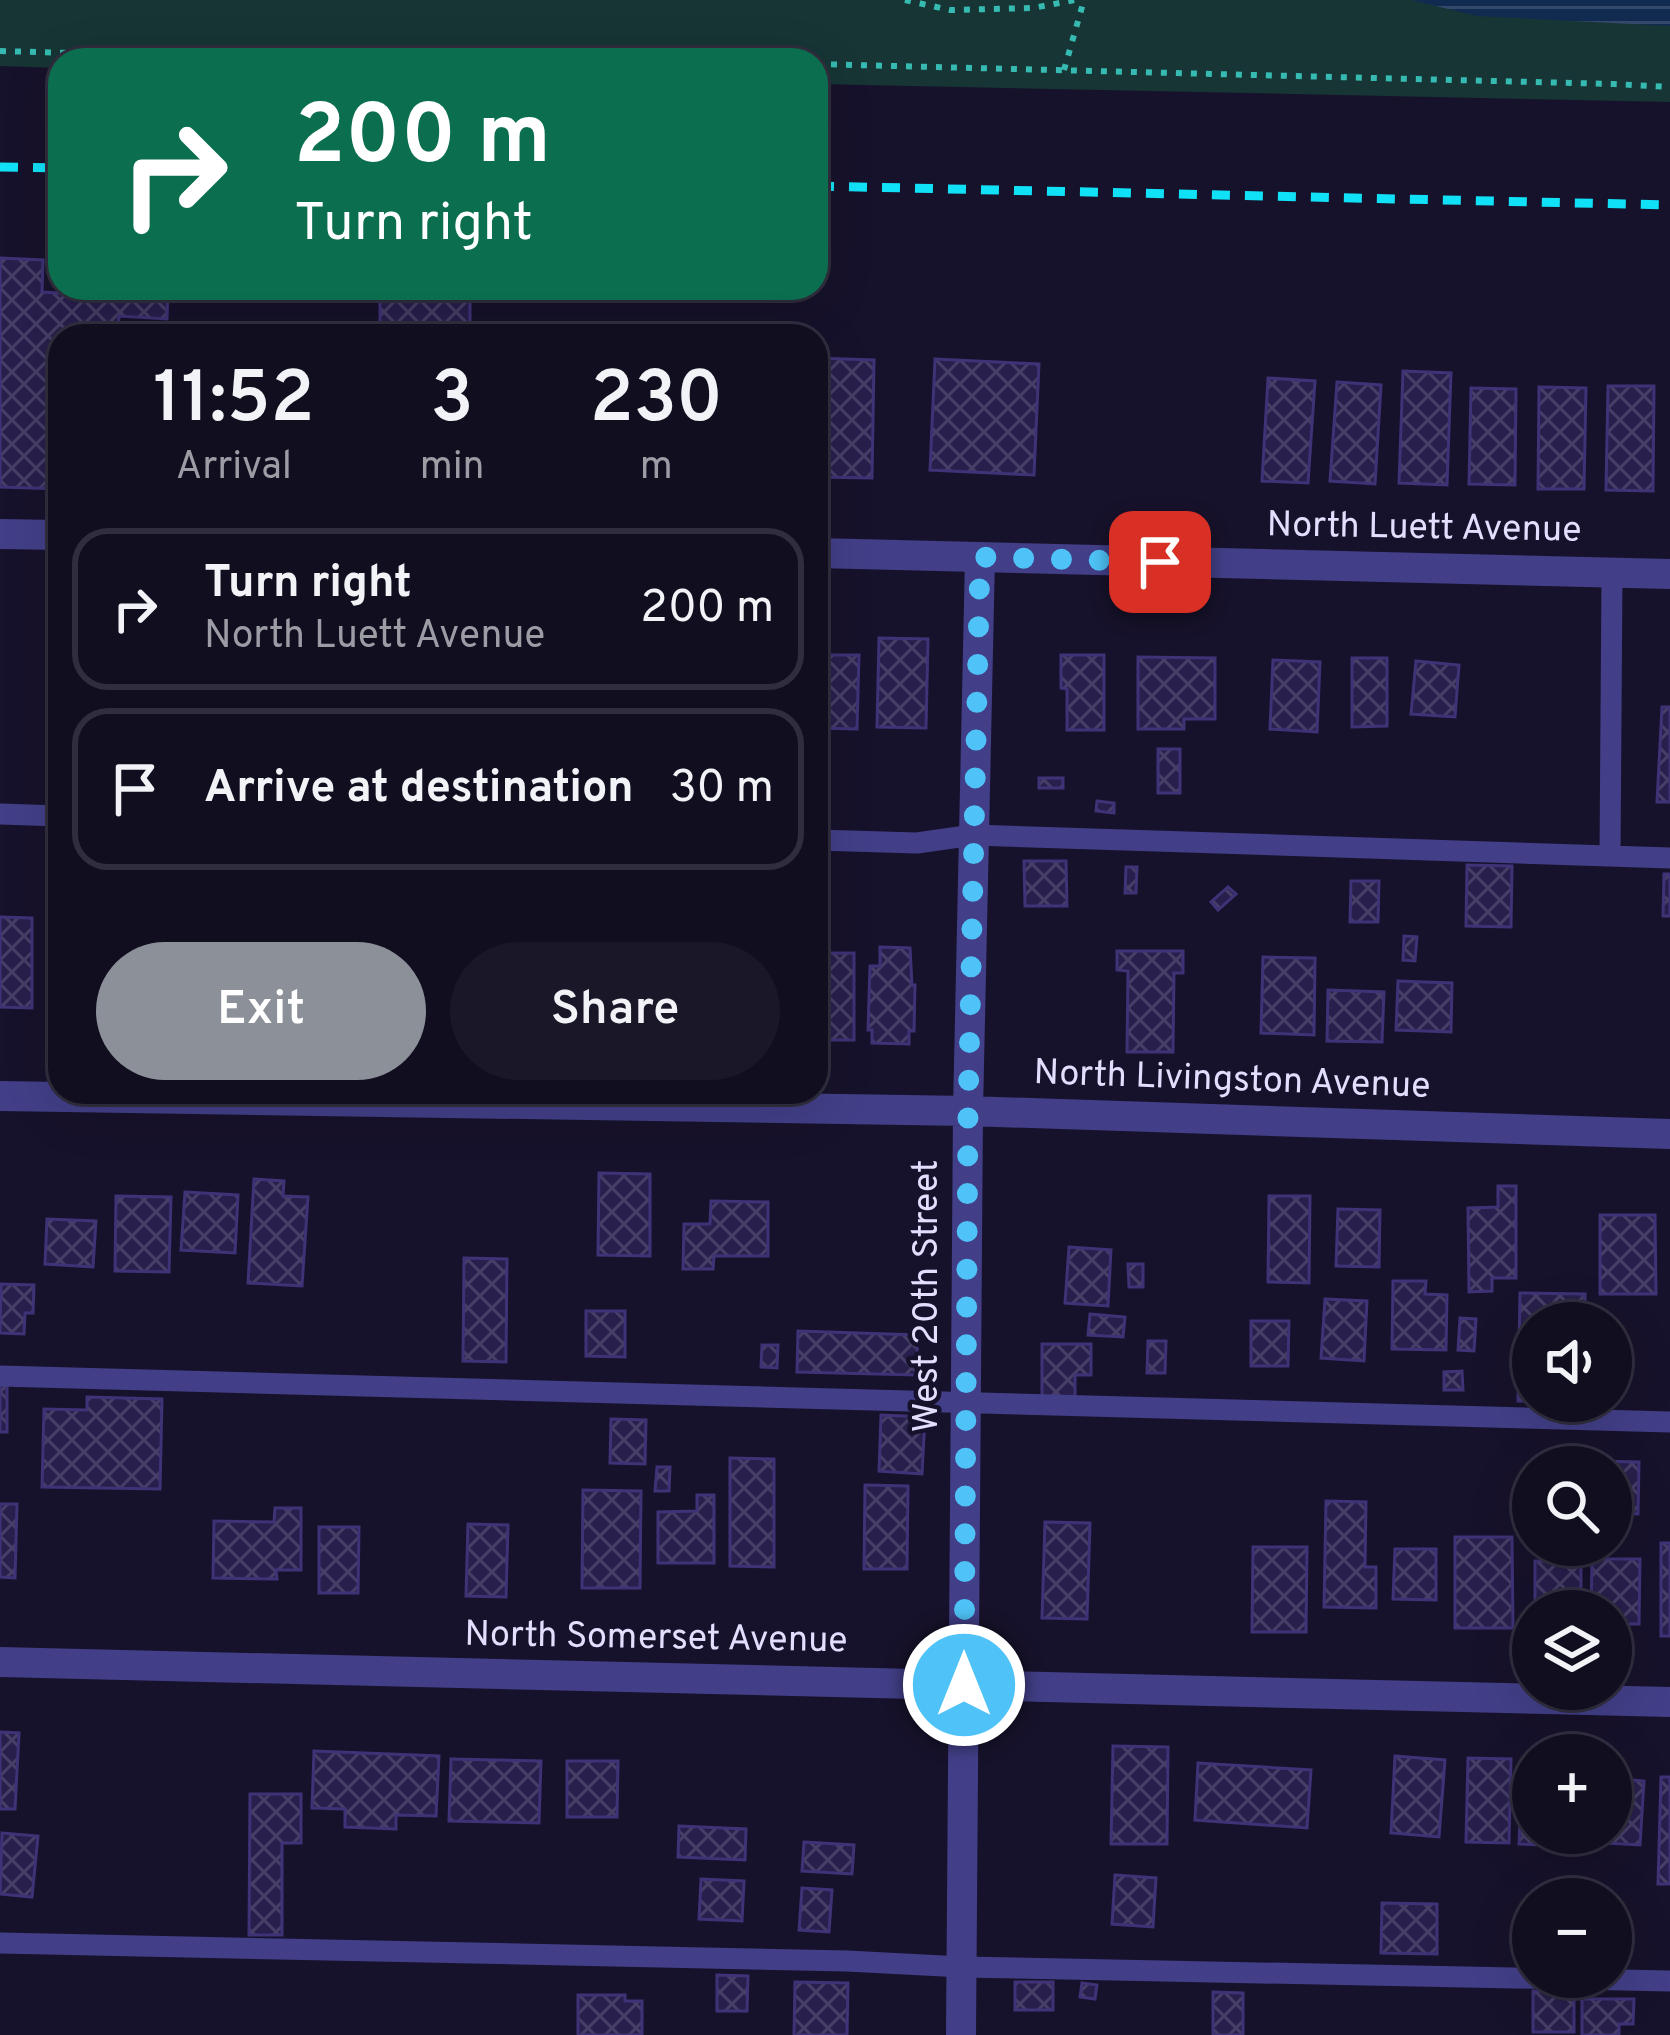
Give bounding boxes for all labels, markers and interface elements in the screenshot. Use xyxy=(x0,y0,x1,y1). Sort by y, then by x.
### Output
text: 200 m xyxy=(294,87,551,193)
icon: right xyxy=(96,96,252,252)
text: Turn right xyxy=(294,191,533,260)
text: 11:52 xyxy=(153,356,315,448)
text: 3 xyxy=(431,356,474,448)
text: 230 xyxy=(590,356,723,448)
text: Arrival xyxy=(176,444,292,493)
text: min xyxy=(420,444,485,493)
text: m xyxy=(640,444,673,493)
street label: North Luett Avenue xyxy=(1266,503,1582,555)
pin xyxy=(1109,511,1211,613)
icon: arrive xyxy=(1127,529,1193,595)
text: Turn right xyxy=(204,556,412,613)
icon: right xyxy=(102,576,168,642)
text: 200 m xyxy=(640,581,774,638)
text: North Luett Avenue xyxy=(204,613,545,662)
icon: arrive xyxy=(102,756,168,822)
text: Arrive at destination xyxy=(204,761,634,818)
text: 30 m xyxy=(670,761,774,818)
button: Exit xyxy=(96,942,426,1080)
button: Share xyxy=(450,942,780,1080)
street label: North Livingston Avenue xyxy=(1033,1051,1431,1111)
street label: West 20th Street xyxy=(905,1160,951,1433)
map controls xyxy=(1512,1302,1632,1998)
button: sound xyxy=(1512,1302,1632,1422)
button: search xyxy=(1512,1446,1632,1566)
button: layers xyxy=(1512,1590,1632,1710)
street label: North Somerset Avenue xyxy=(464,1613,848,1665)
position arrow xyxy=(901,1622,1027,1748)
button: + xyxy=(1512,1734,1632,1854)
button: − xyxy=(1512,1878,1632,1998)

